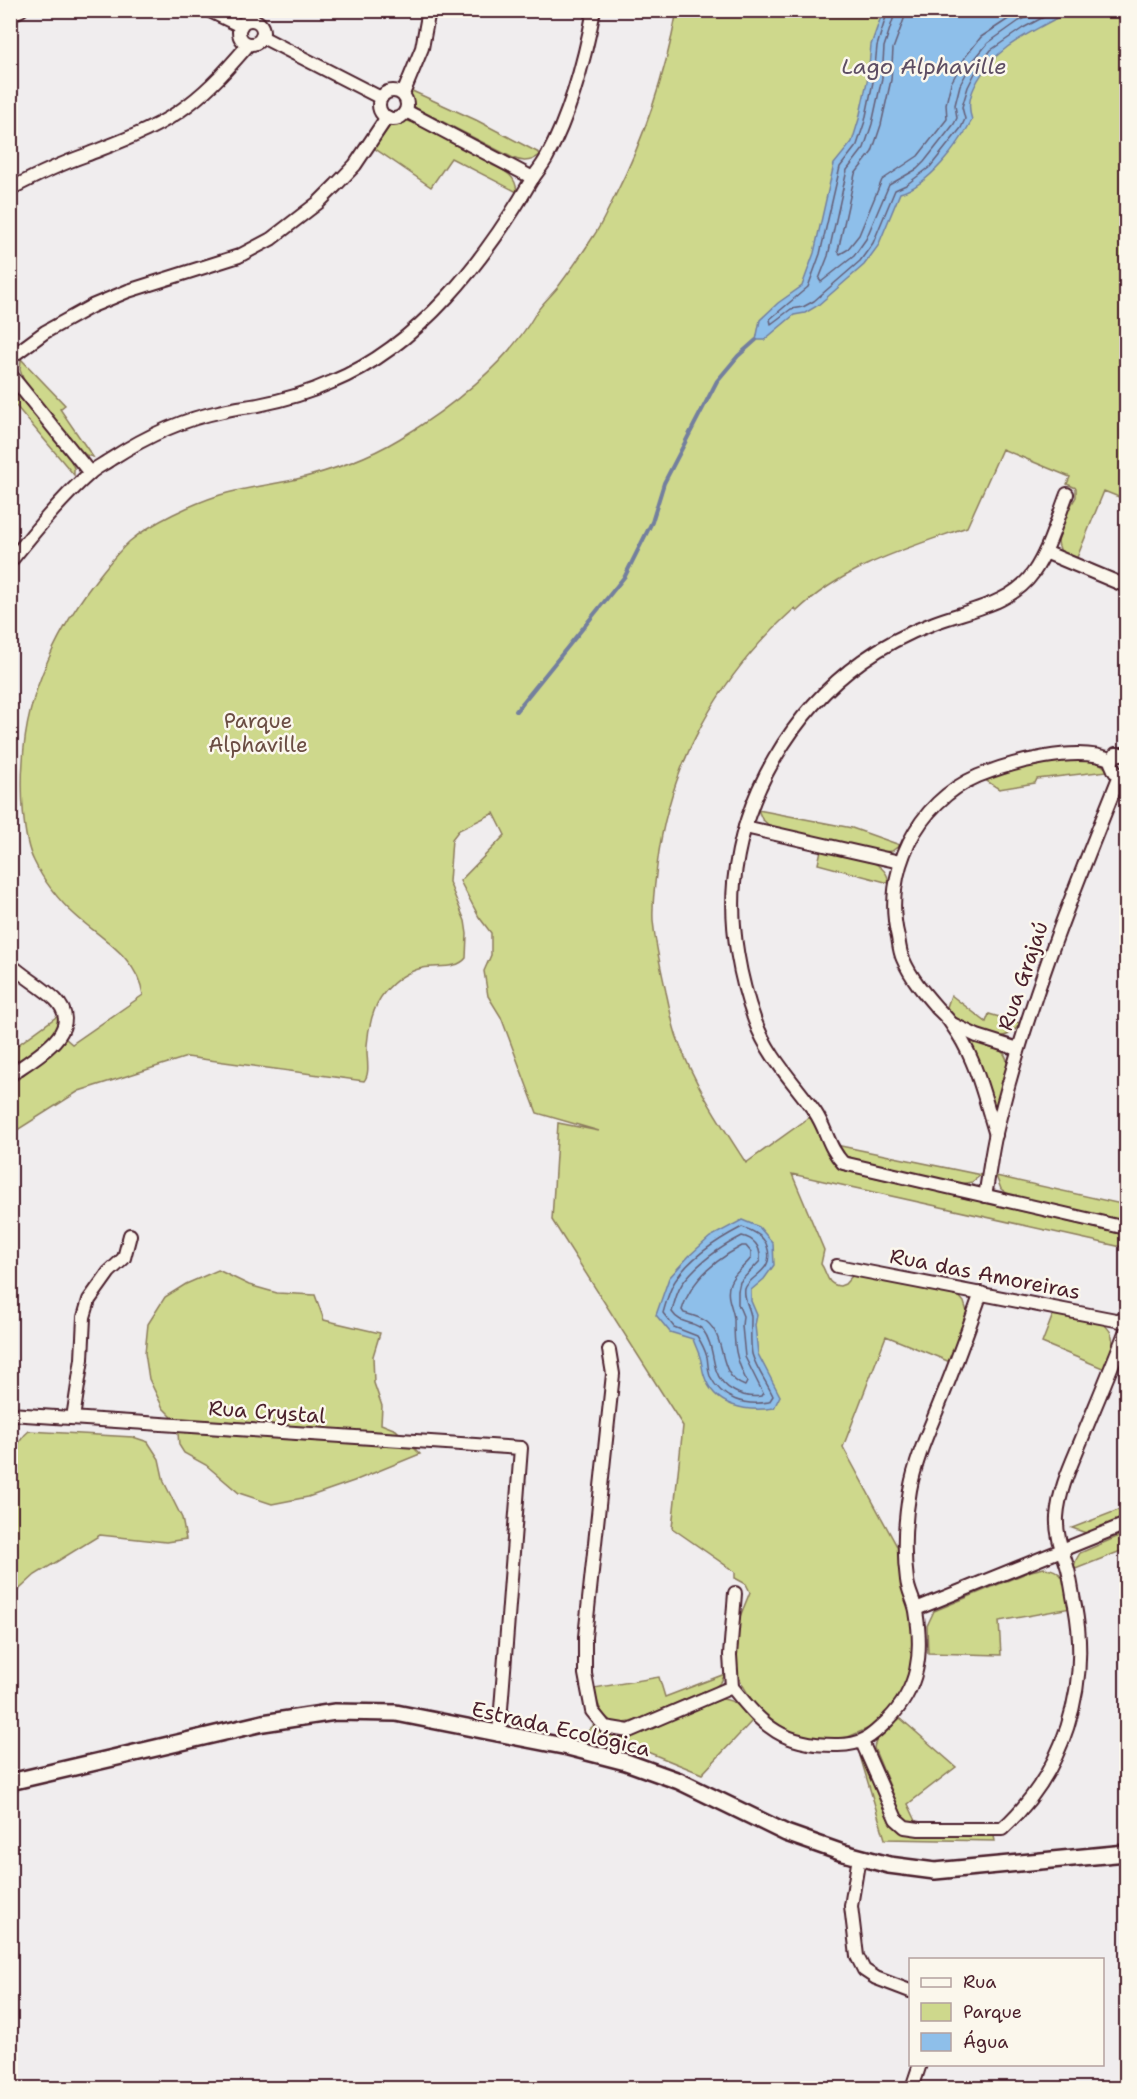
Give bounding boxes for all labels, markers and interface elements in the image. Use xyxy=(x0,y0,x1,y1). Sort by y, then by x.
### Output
water label: Lago Alphaville xyxy=(841,52,1007,81)
park label: Parque Alphaville xyxy=(208,707,308,759)
street label: Rua Grajaú xyxy=(991,918,1055,1034)
street label: Rua das Amoreiras xyxy=(887,1242,1083,1306)
street label: Rua Crystal xyxy=(207,1394,327,1430)
street label: Estrada Ecológica xyxy=(469,1695,653,1763)
legend xyxy=(909,1958,1104,2066)
text: Rua xyxy=(963,1970,996,1994)
text: Parque xyxy=(963,2000,1022,2024)
text: Água xyxy=(963,2030,1008,2054)

